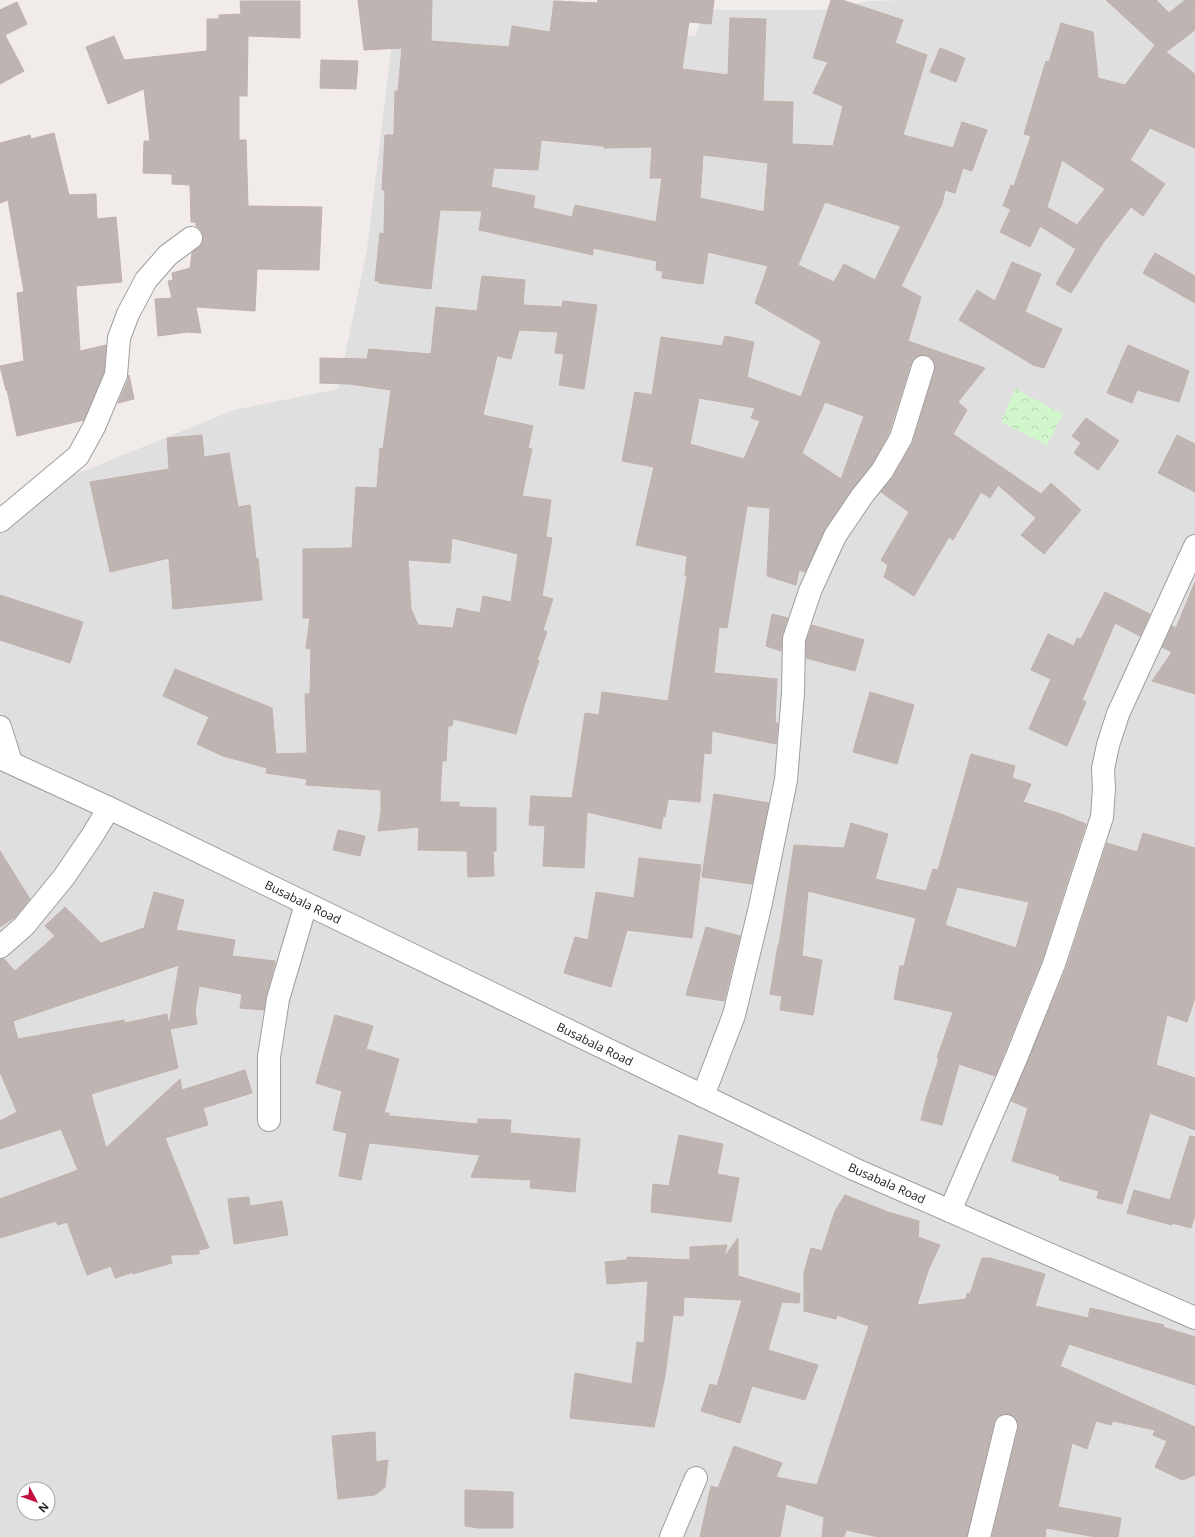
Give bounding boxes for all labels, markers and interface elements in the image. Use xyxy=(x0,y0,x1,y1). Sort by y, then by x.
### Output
street label: Busabala Road xyxy=(262,876,344,928)
street label: Busabala Road xyxy=(554,1018,636,1070)
street label: Busabala Road xyxy=(846,1158,928,1208)
north arrow xyxy=(16,1481,56,1521)
text: N xyxy=(35,1500,53,1516)

